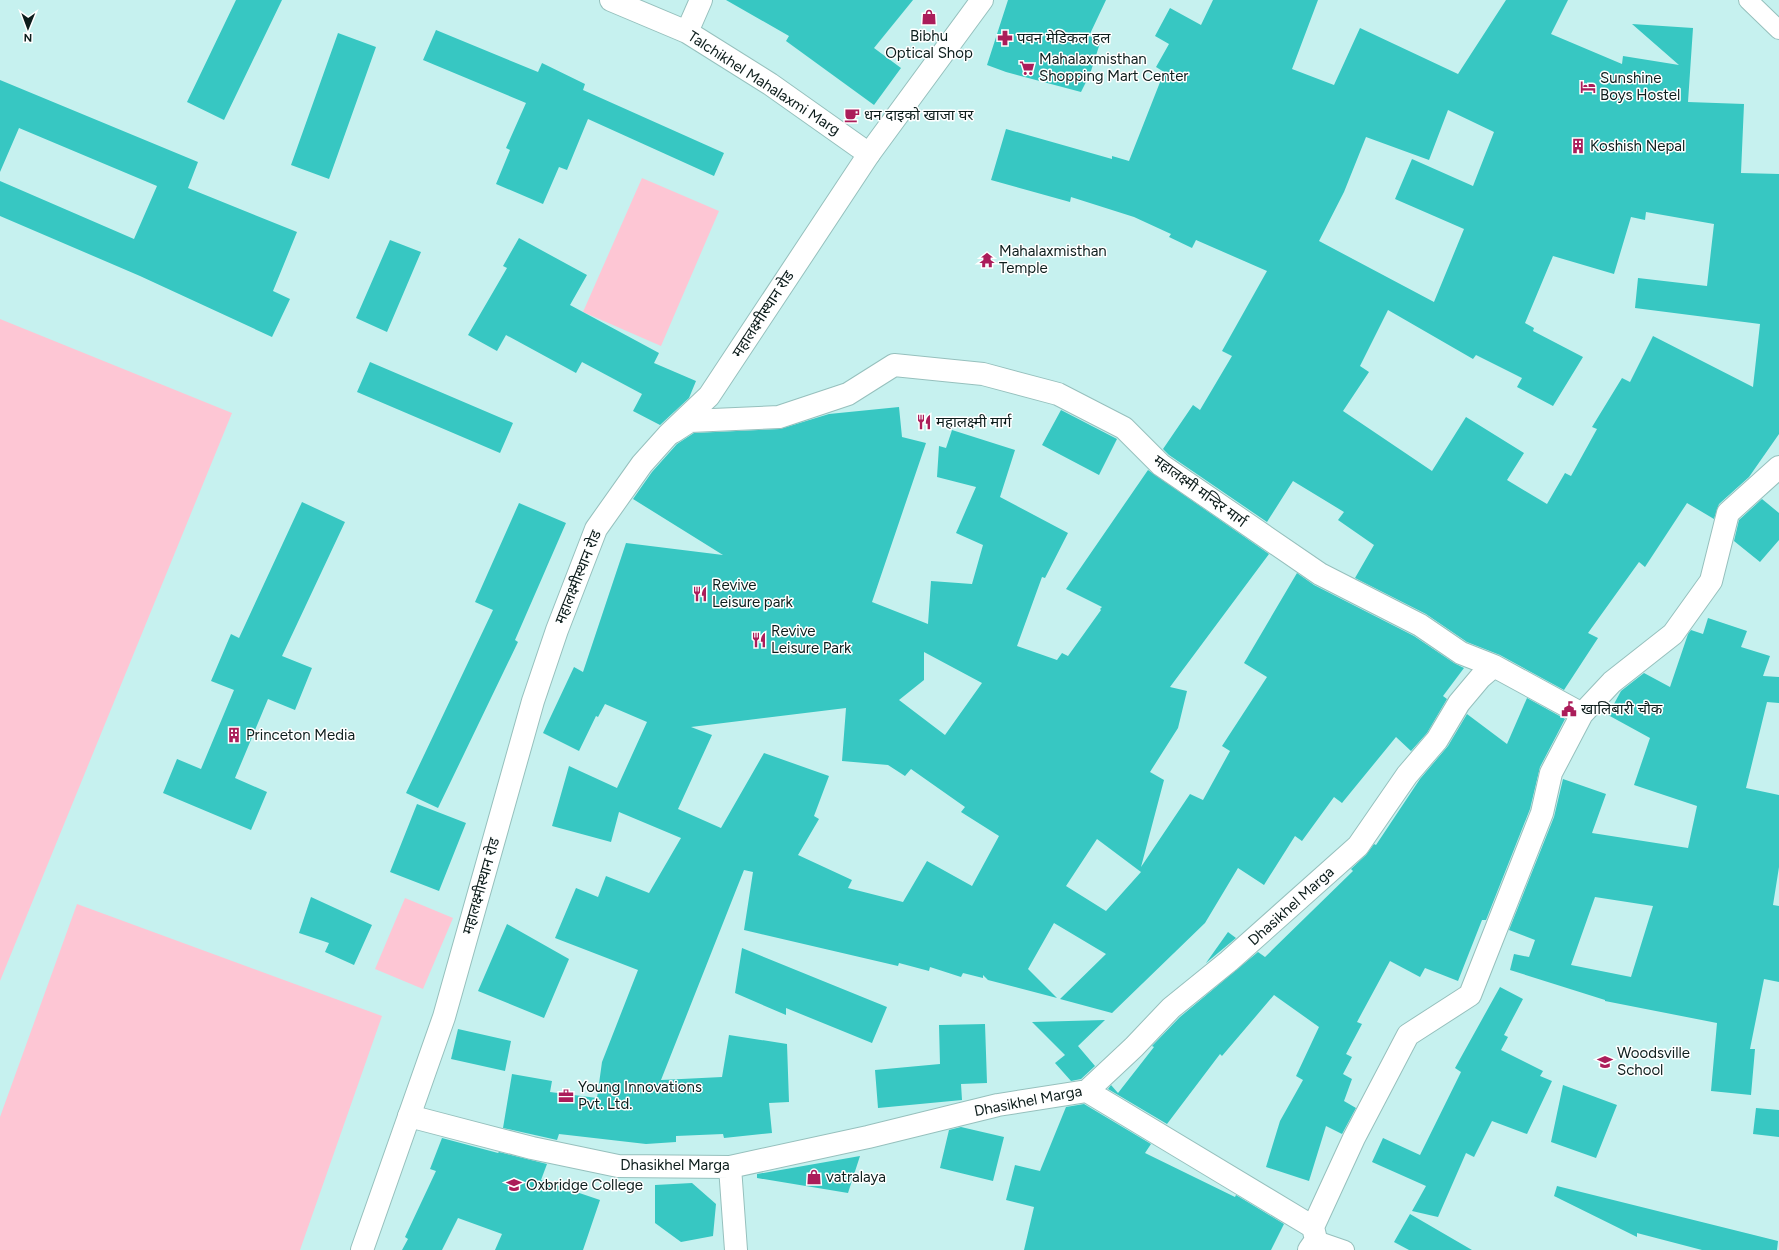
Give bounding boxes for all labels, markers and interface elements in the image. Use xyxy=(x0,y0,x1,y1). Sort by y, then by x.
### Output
north arrow xyxy=(8,8,48,48)
shop icon: Bibhu Optical Shop xyxy=(920,8,938,26)
street label: Talchikhel Mahalaxmi Marg xyxy=(685,27,843,139)
place label: Bibhu Optical Shop xyxy=(885,27,973,62)
pharmacy icon: पवन मेडिकल हल xyxy=(996,29,1014,47)
place label: पवन मेडिकल हल xyxy=(1017,29,1111,47)
text: N xyxy=(23,31,32,44)
place label: Mahalaxmisthan Shopping Mart Center xyxy=(1039,50,1188,85)
supermarket icon: Mahalaxmisthan Shopping Mart Center xyxy=(1018,59,1036,77)
place label: Sunshine Boys Hostel xyxy=(1600,69,1680,104)
hotel icon: Sunshine Boys Hostel xyxy=(1579,78,1597,96)
cafe icon: धन दाइको खाजा घर xyxy=(843,106,861,124)
place label: धन दाइको खाजा घर xyxy=(864,106,974,124)
building icon: Koshish Nepal xyxy=(1569,137,1587,155)
place label: Koshish Nepal xyxy=(1590,137,1685,155)
place label: Mahalaxmisthan Temple xyxy=(999,242,1107,277)
temple icon: Mahalaxmisthan Temple xyxy=(978,251,996,269)
street label: महालक्ष्मीस्थान रोड xyxy=(728,267,798,361)
restaurant icon: महालक्ष्मी मार्ग xyxy=(915,413,933,431)
place label: महालक्ष्मी मार्ग xyxy=(936,413,1013,431)
street label: महालक्ष्मी मन्दिर मार्ग xyxy=(1150,451,1251,531)
street label: महालक्ष्मीस्थान रोड xyxy=(551,527,605,627)
place label: Revive Leisure park xyxy=(712,576,793,611)
restaurant icon: Revive Leisure park xyxy=(691,585,709,603)
place label: Revive Leisure Park xyxy=(771,622,852,657)
restaurant icon: Revive Leisure Park xyxy=(750,631,768,649)
public building icon: खालिबारी चौक xyxy=(1560,700,1578,718)
place label: खालिबारी चौक xyxy=(1581,700,1663,718)
building icon: Princeton Media xyxy=(225,726,243,744)
place label: Princeton Media xyxy=(246,726,355,744)
street label: महालक्ष्मीस्थान रोड xyxy=(459,835,504,936)
street label: Dhasikhel Marga xyxy=(1244,863,1338,949)
place label: Woodsville School xyxy=(1617,1044,1690,1079)
school or university icon: Woodsville School xyxy=(1596,1053,1614,1071)
place label: Young Innovations Pvt. Ltd. xyxy=(578,1078,702,1113)
street label: Dhasikhel Marga xyxy=(973,1082,1083,1120)
office icon: Young Innovations Pvt. Ltd. xyxy=(557,1087,575,1105)
street label: Dhasikhel Marga xyxy=(620,1156,730,1174)
shop icon: vatralaya xyxy=(805,1168,823,1186)
place label: vatralaya xyxy=(826,1168,886,1186)
school or university icon: Oxbridge College xyxy=(505,1176,523,1194)
place label: Oxbridge College xyxy=(526,1176,643,1194)

